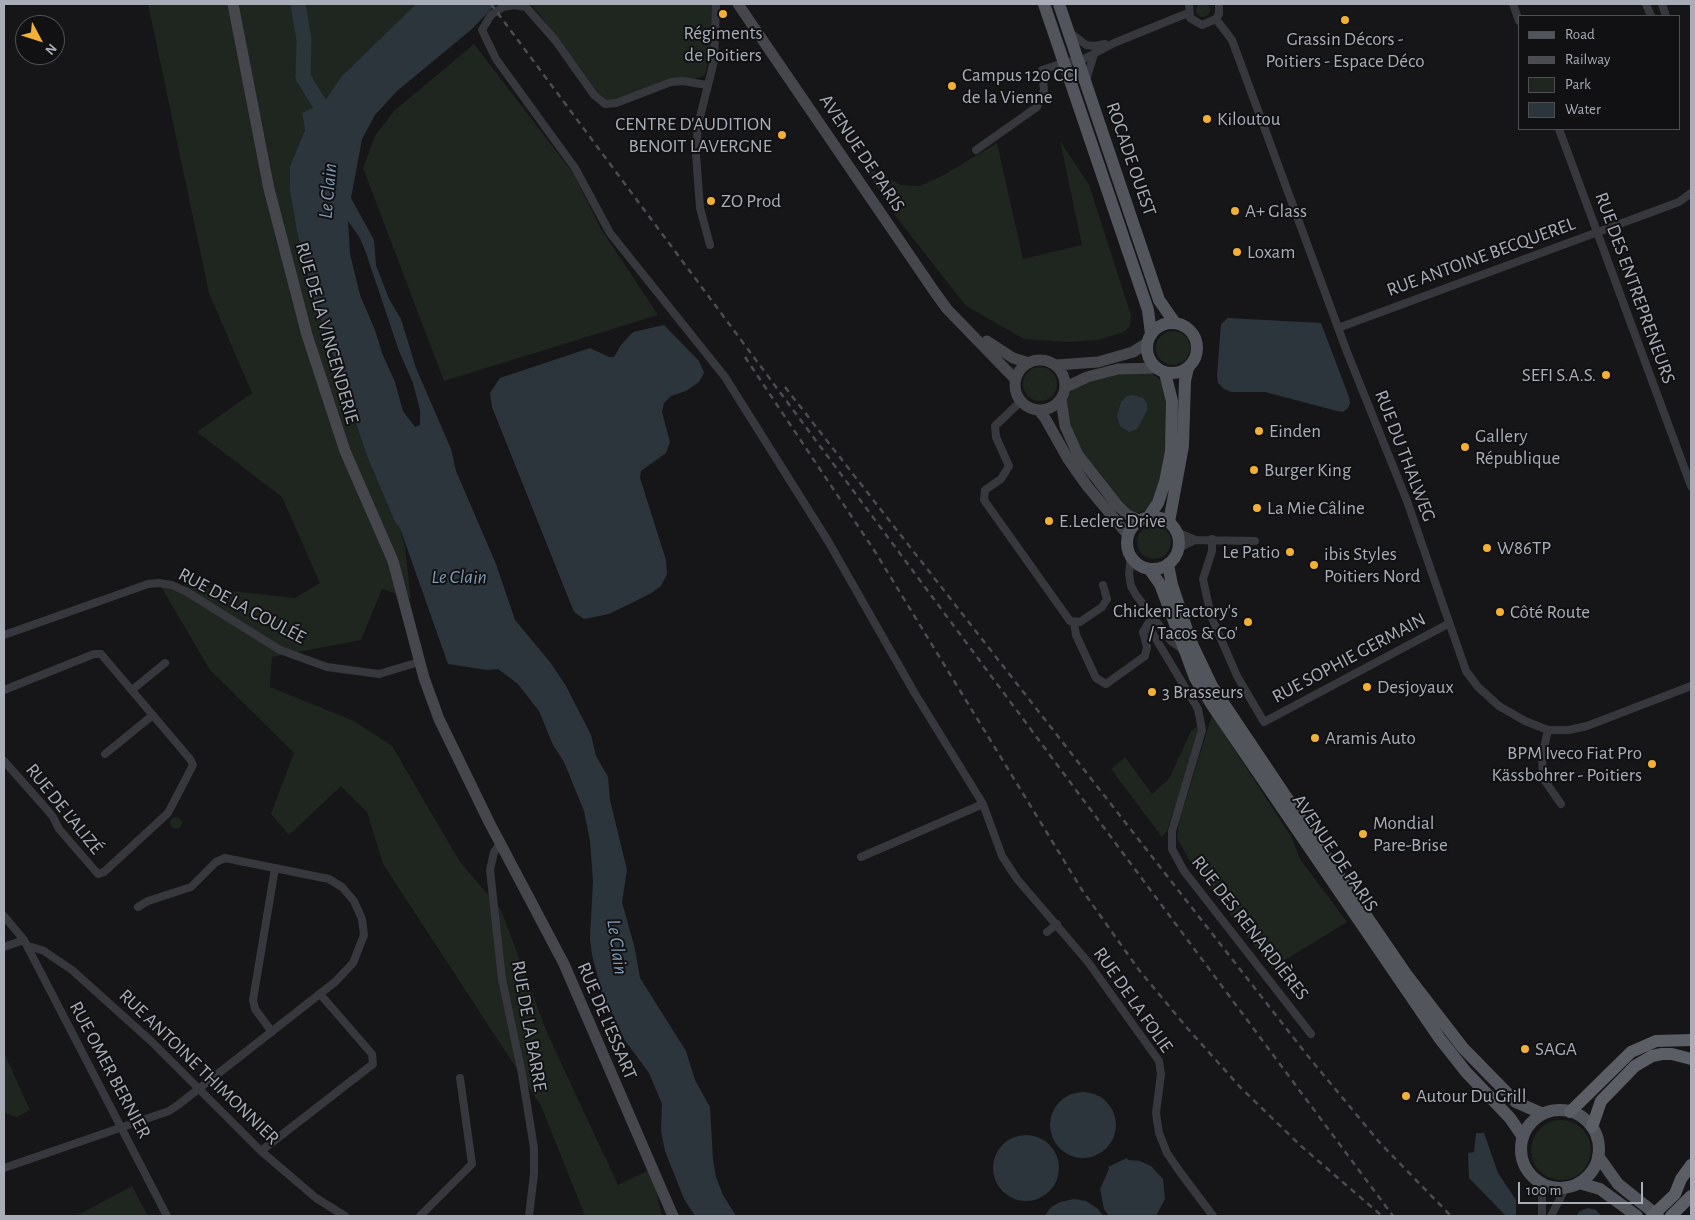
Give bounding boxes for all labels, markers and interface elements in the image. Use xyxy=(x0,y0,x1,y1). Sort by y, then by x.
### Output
marker: Régiments de Poitiers xyxy=(717,8,729,20)
marker: Grassin Décors - Poitiers - Espace Déco xyxy=(1339,14,1351,26)
north arrow xyxy=(15,15,65,65)
legend xyxy=(1518,15,1680,130)
place label: Régiments de Poitiers xyxy=(683,22,763,66)
text: Road xyxy=(1565,27,1595,42)
place label: Grassin Décors - Poitiers - Espace Déco xyxy=(1265,28,1425,72)
text: N xyxy=(42,41,59,57)
text: Railway xyxy=(1565,52,1610,67)
place label: Campus 120 CCI de la Vienne xyxy=(962,64,1078,108)
text: Park xyxy=(1565,77,1591,92)
marker: Campus 120 CCI de la Vienne xyxy=(946,80,958,92)
street label: AVENUE DE PARIS xyxy=(814,90,910,216)
street label: ROCADE OUEST xyxy=(1101,99,1161,219)
text: Water xyxy=(1565,102,1601,117)
place label: Kiloutou xyxy=(1217,108,1281,130)
place label: CENTRE D'AUDITION BENOIT LAVERGNE xyxy=(615,113,772,157)
marker: Kiloutou xyxy=(1201,113,1213,125)
marker: CENTRE D'AUDITION BENOIT LAVERGNE xyxy=(776,129,788,141)
water label: Le Clain xyxy=(314,162,342,220)
street label: RUE DES ENTREPRENEURS xyxy=(1590,189,1680,387)
place label: ZO Prod xyxy=(721,190,781,212)
marker: ZO Prod xyxy=(705,195,717,207)
place label: A+ Glass xyxy=(1245,200,1307,222)
marker: A+ Glass xyxy=(1229,205,1241,217)
street label: RUE ANTOINE BECQUEREL xyxy=(1384,212,1578,302)
street label: RUE DE LA VINCENDERIE xyxy=(290,240,364,426)
place label: Loxam xyxy=(1247,241,1295,263)
marker: Loxam xyxy=(1231,246,1243,258)
place label: SEFI S.A.S. xyxy=(1522,364,1596,386)
marker: SEFI S.A.S. xyxy=(1600,369,1612,381)
street label: RUE DU THALWEG xyxy=(1369,387,1441,525)
place label: Einden xyxy=(1269,420,1321,442)
marker: Einden xyxy=(1253,425,1265,437)
place label: Gallery République xyxy=(1475,425,1560,469)
marker: Gallery République xyxy=(1459,441,1471,453)
place label: Burger King xyxy=(1264,459,1351,481)
marker: Burger King xyxy=(1248,464,1260,476)
place label: La Mie Câline xyxy=(1267,497,1365,519)
marker: La Mie Câline xyxy=(1251,502,1263,514)
place label: E.Leclerc Drive xyxy=(1059,510,1166,532)
marker: E.Leclerc Drive xyxy=(1043,515,1055,527)
place label: W86TP xyxy=(1497,537,1551,559)
place label: Le Patio xyxy=(1222,541,1280,563)
marker: W86TP xyxy=(1481,542,1493,554)
place label: ibis Styles Poitiers Nord xyxy=(1324,543,1420,587)
marker: Le Patio xyxy=(1284,546,1296,558)
marker: ibis Styles Poitiers Nord xyxy=(1308,559,1320,571)
street label: RUE DE LA COULÉE xyxy=(174,563,310,649)
water label: Le Clain xyxy=(431,565,487,589)
place label: Chicken Factory's / Tacos & Co' xyxy=(1113,600,1238,644)
place label: Côté Route xyxy=(1510,601,1590,623)
marker: Côté Route xyxy=(1494,606,1506,618)
street label: RUE SOPHIE GERMAIN xyxy=(1268,608,1430,708)
marker: Chicken Factory's / Tacos & Co' xyxy=(1242,616,1254,628)
place label: Desjoyaux xyxy=(1377,676,1454,698)
place label: 3 Brasseurs xyxy=(1162,681,1243,703)
marker: Desjoyaux xyxy=(1361,681,1373,693)
marker: 3 Brasseurs xyxy=(1146,686,1158,698)
place label: Aramis Auto xyxy=(1325,727,1416,749)
marker: Aramis Auto xyxy=(1309,732,1321,744)
place label: BPM Iveco Fiat Pro Kässbohrer - Poitiers xyxy=(1491,742,1642,786)
marker: BPM Iveco Fiat Pro Kässbohrer - Poitiers xyxy=(1646,758,1658,770)
street label: RUE DE L'ALIZÉ xyxy=(20,759,108,859)
street label: AVENUE DE PARIS xyxy=(1287,790,1383,916)
place label: Mondial Pare-Brise xyxy=(1373,812,1448,856)
marker: Mondial Pare-Brise xyxy=(1357,828,1369,840)
street label: RUE DES RENARDIÈRES xyxy=(1186,851,1314,1005)
water label: Le Clain xyxy=(601,918,633,976)
street label: RUE DE LA FOLIE xyxy=(1088,943,1178,1057)
street label: RUE DE LA BARRE xyxy=(506,959,552,1093)
street label: RUE DE L'ESSART xyxy=(572,959,642,1083)
street label: RUE ANTOINE THIMONNIER xyxy=(114,984,284,1150)
street label: RUE OMER BERNIER xyxy=(64,998,156,1142)
place label: SAGA xyxy=(1535,1038,1577,1060)
marker: SAGA xyxy=(1519,1043,1531,1055)
place label: Autour Du Grill xyxy=(1416,1085,1526,1107)
marker: Autour Du Grill xyxy=(1400,1090,1412,1102)
scale bar xyxy=(1520,1172,1645,1204)
text: 100 m xyxy=(1526,1183,1561,1198)

